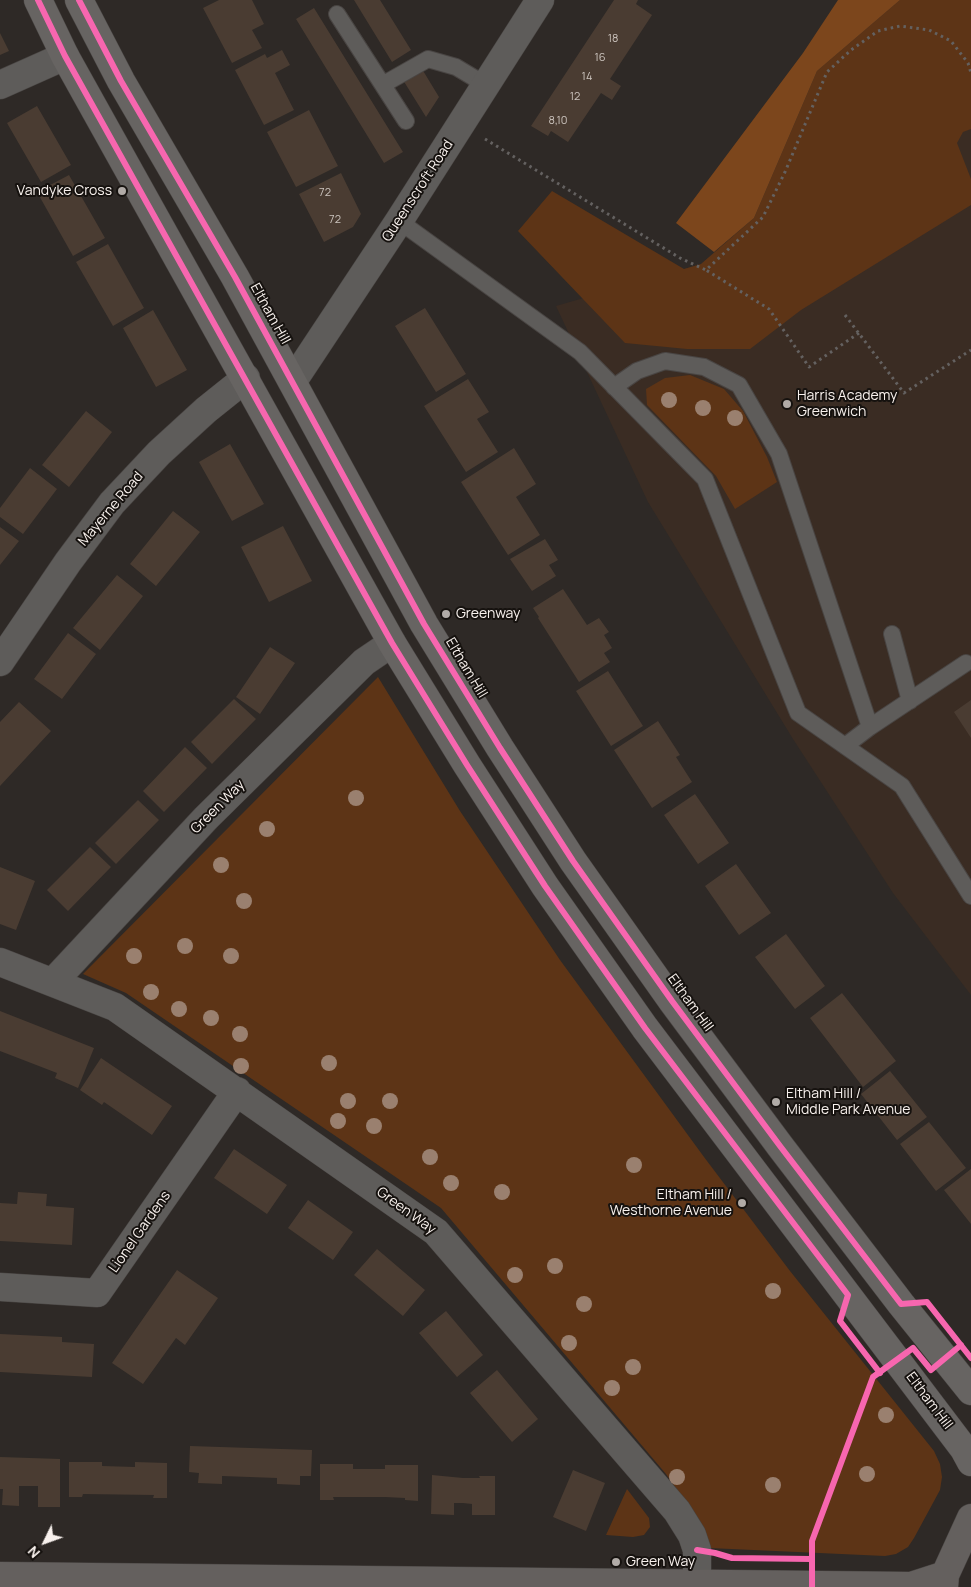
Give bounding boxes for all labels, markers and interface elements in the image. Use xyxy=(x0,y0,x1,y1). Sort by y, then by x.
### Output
house number: 18 xyxy=(608,32,618,46)
house number: 16 xyxy=(594,51,606,65)
house number: 14 xyxy=(582,70,592,84)
house number: 12 xyxy=(570,90,580,104)
house number: 8,10 xyxy=(549,114,567,128)
street label: Queenscroft Road xyxy=(379,137,457,245)
place label: Vandyke Cross xyxy=(17,183,112,199)
marker: Vandyke Cross xyxy=(116,185,128,197)
house number: 72 xyxy=(319,186,331,200)
house number: 72 xyxy=(329,213,341,227)
street label: Eltham Hill xyxy=(246,281,294,347)
place label: Harris Academy Greenwich xyxy=(797,388,897,421)
marker: Harris Academy Greenwich xyxy=(781,398,793,410)
street label: Mayerne Road xyxy=(75,468,147,550)
place label: Greenway xyxy=(456,606,520,622)
marker: Greenway xyxy=(440,608,452,620)
street label: Eltham Hill xyxy=(442,635,490,701)
street label: Green Way xyxy=(188,777,248,837)
street label: Eltham Hill xyxy=(664,971,716,1035)
place label: Eltham Hill / Middle Park Avenue xyxy=(786,1086,911,1118)
marker: Eltham Hill / Middle Park Avenue xyxy=(770,1096,782,1108)
street label: Green Way xyxy=(373,1184,439,1238)
place label: Eltham Hill / Westhorne Avenue xyxy=(610,1187,732,1220)
street label: Lionel Gardens xyxy=(106,1188,174,1276)
marker: Eltham Hill / Westhorne Avenue xyxy=(736,1197,748,1209)
street label: Eltham Hill xyxy=(902,1369,956,1433)
north arrow xyxy=(20,1517,70,1567)
text: N xyxy=(23,1542,44,1562)
place label: Green Way xyxy=(626,1554,695,1570)
marker: Green Way xyxy=(610,1556,622,1568)

